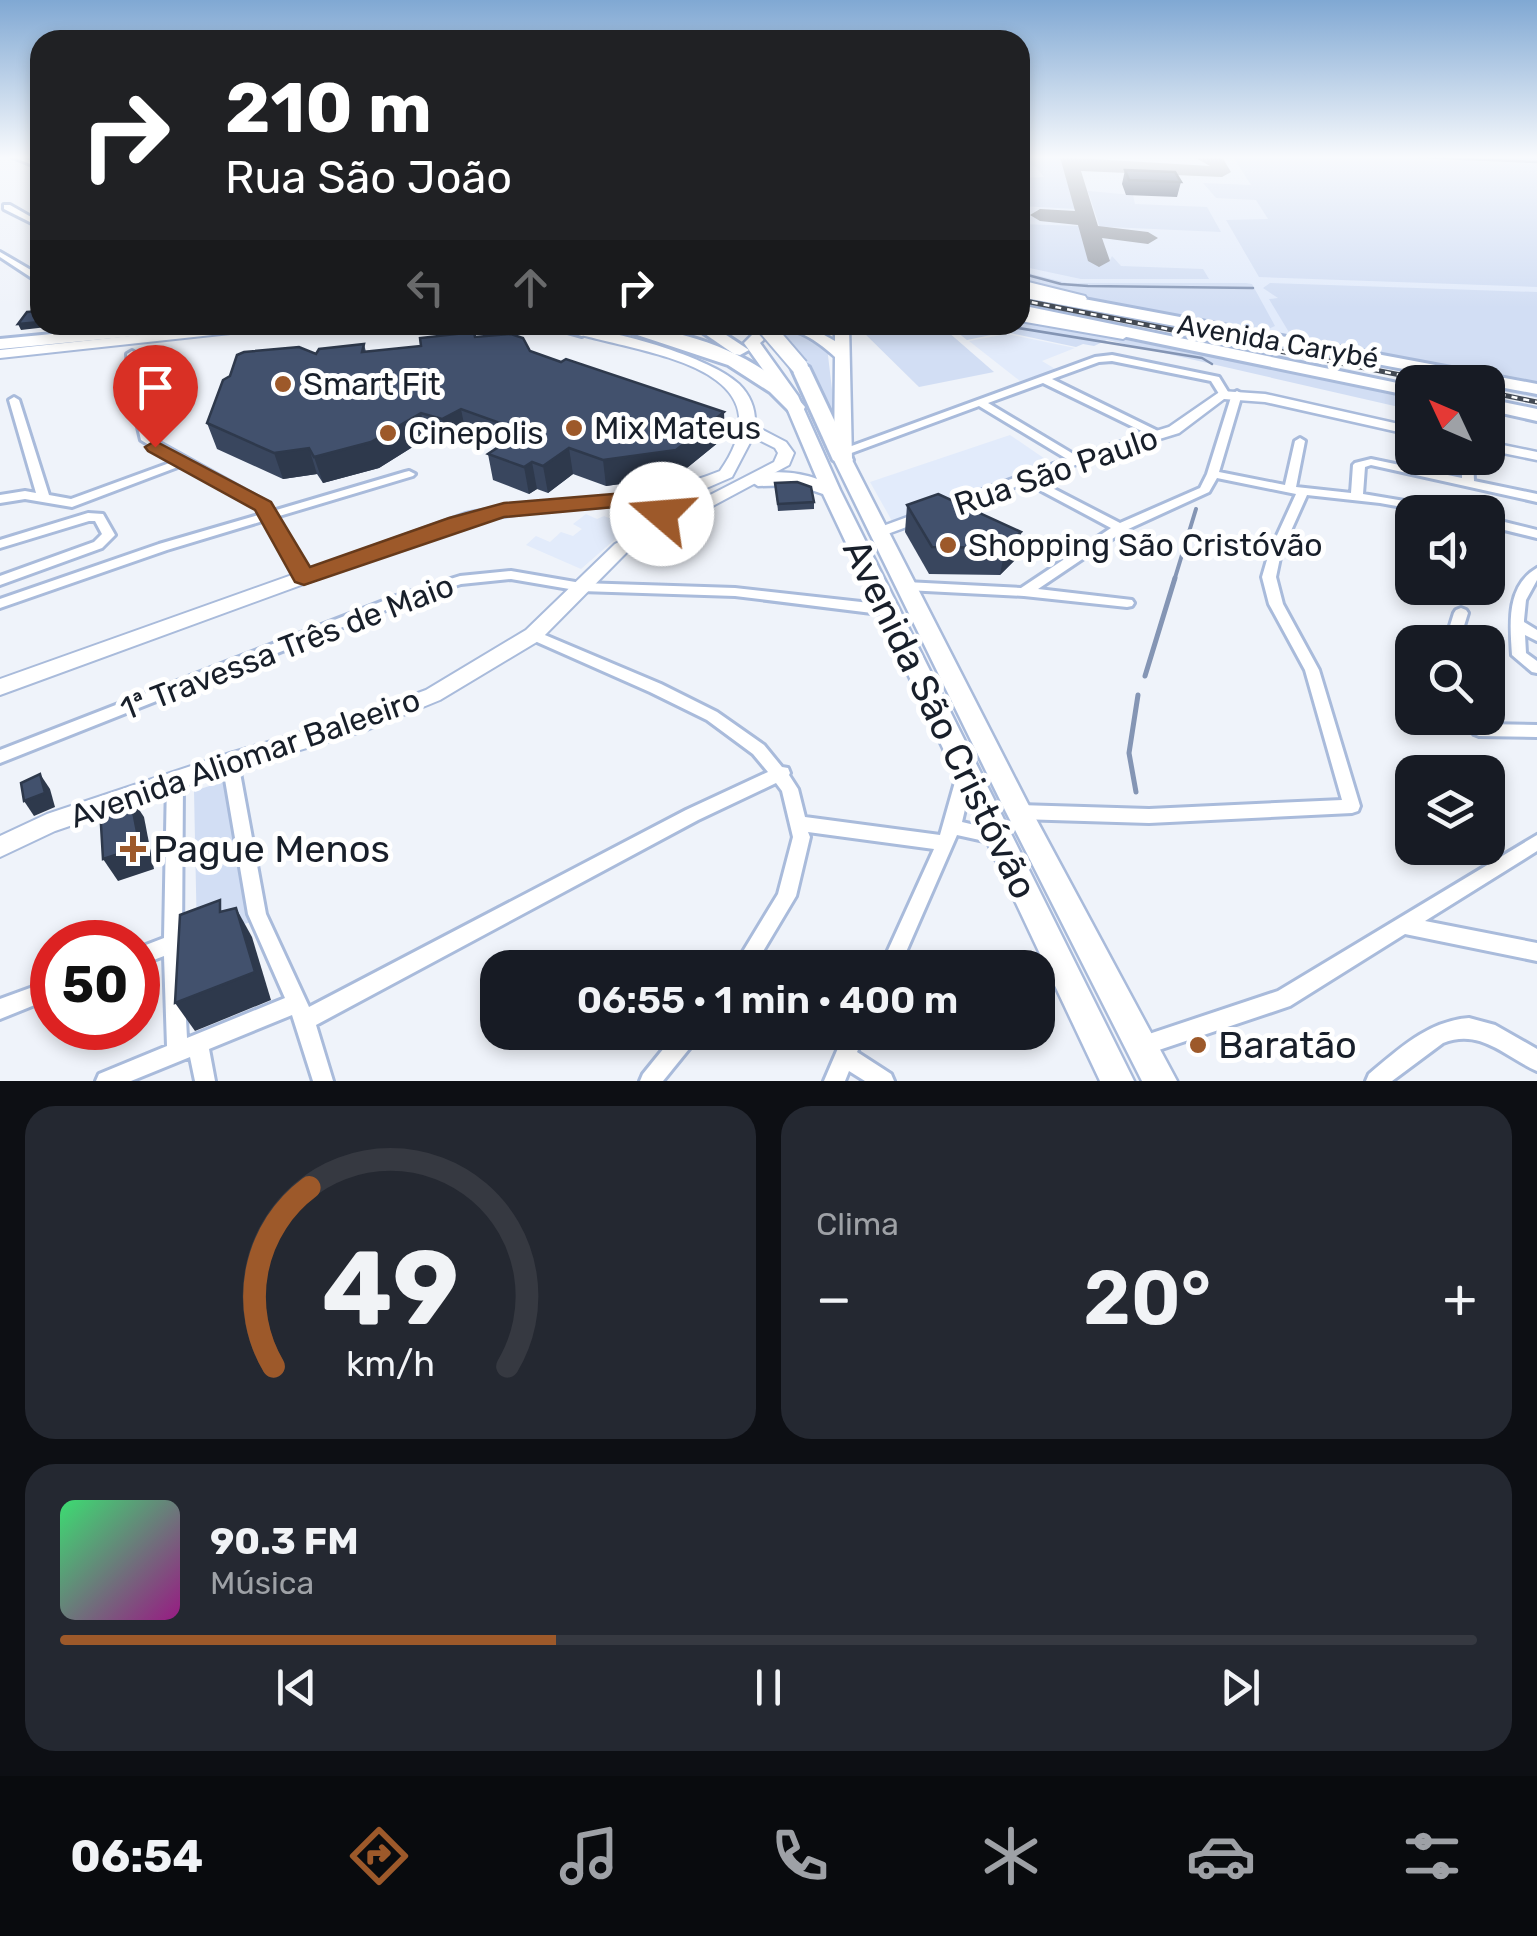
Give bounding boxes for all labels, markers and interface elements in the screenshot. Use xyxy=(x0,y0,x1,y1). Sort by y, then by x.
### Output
text: 210 m xyxy=(225,67,432,150)
icon: right xyxy=(60,70,190,200)
text: Rua São João xyxy=(225,151,512,204)
icon: left xyxy=(398,260,453,315)
icon: ahead xyxy=(503,260,558,315)
icon: right xyxy=(608,260,663,315)
street label: Avenida Carybé xyxy=(1175,308,1381,375)
pin xyxy=(113,345,198,448)
icon: arrive xyxy=(128,360,183,415)
place label: Smart Fit xyxy=(303,365,440,403)
north arrow xyxy=(1395,365,1505,475)
map controls xyxy=(1395,365,1505,865)
marker: Smart Fit xyxy=(272,373,294,395)
place label: Mix Mateus xyxy=(594,409,761,447)
place label: Cinepolis xyxy=(408,414,544,452)
marker: Mix Mateus xyxy=(563,417,585,439)
street label: Rua São Paulo xyxy=(949,418,1163,524)
marker: Cinepolis xyxy=(377,422,399,444)
position arrow xyxy=(610,462,714,566)
button: sound xyxy=(1395,495,1505,605)
place label: Shopping São Cristóvão xyxy=(968,526,1323,564)
street label: Avenida São Cristóvão xyxy=(833,532,1047,906)
marker: Shopping São Cristóvão xyxy=(937,534,959,556)
street label: 1ª Travessa Três de Maio xyxy=(115,566,459,728)
button: search xyxy=(1395,625,1505,735)
street label: Avenida Aliomar Baleeiro xyxy=(65,680,425,836)
button: layers xyxy=(1395,755,1505,865)
place label: Pague Menos xyxy=(153,826,390,872)
marker: Pague Menos xyxy=(122,838,144,860)
speed limit sign: 50 xyxy=(30,920,160,1050)
text: 06:55 · 1 min · 400 m xyxy=(577,977,958,1023)
place label: Baratão xyxy=(1218,1022,1357,1068)
marker: Baratão xyxy=(1187,1034,1209,1056)
text: Clima xyxy=(816,1205,899,1243)
text: 49 xyxy=(322,1227,459,1350)
text: 20° xyxy=(1083,1254,1211,1343)
text: − xyxy=(816,1266,852,1331)
text: + xyxy=(1443,1266,1477,1331)
text: km/h xyxy=(346,1343,435,1385)
text: 90.3 FM xyxy=(210,1518,359,1564)
text: Música xyxy=(210,1564,314,1602)
icon: previous xyxy=(269,1660,324,1715)
icon: pause xyxy=(741,1660,796,1715)
icon: next xyxy=(1213,1660,1268,1715)
icon: directions xyxy=(344,1821,414,1891)
icon: music xyxy=(554,1821,624,1891)
icon: phone xyxy=(765,1821,835,1891)
icon: climate xyxy=(976,1821,1046,1891)
icon: car xyxy=(1186,1821,1256,1891)
icon: filters xyxy=(1397,1821,1467,1891)
text: 06:54 xyxy=(70,1830,203,1883)

